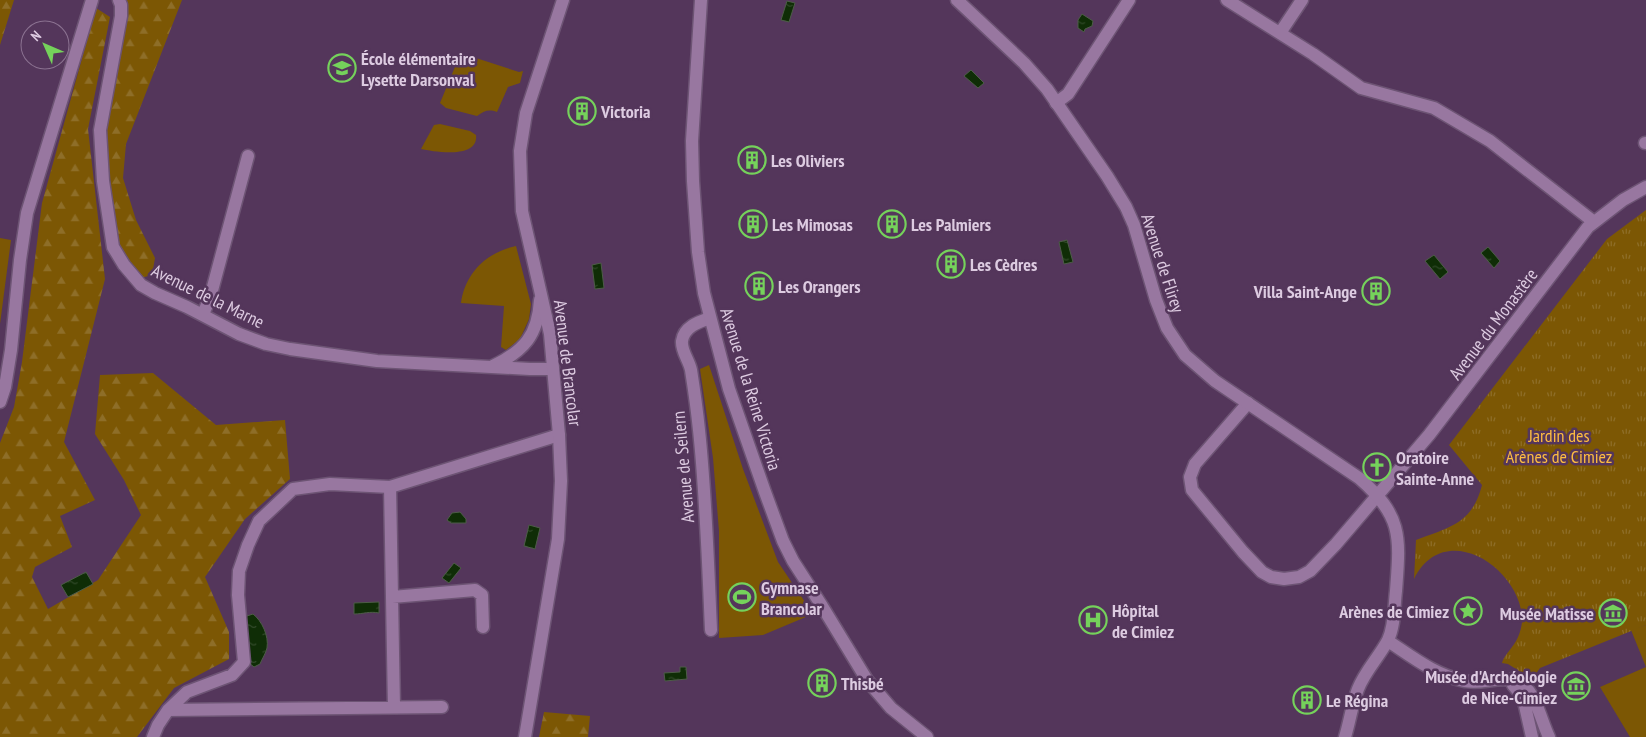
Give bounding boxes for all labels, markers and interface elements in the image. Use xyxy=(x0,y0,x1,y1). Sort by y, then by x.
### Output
north arrow xyxy=(20,20,70,70)
text: N xyxy=(27,27,45,45)
place label: École élémentaire Lysette Darsonval xyxy=(361,47,476,91)
school or university icon: École élémentaire Lysette Darsonval xyxy=(327,53,357,83)
building icon: Victoria xyxy=(567,96,597,126)
place label: Victoria xyxy=(600,100,650,123)
building icon: Les Oliviers xyxy=(737,145,767,175)
place label: Les Oliviers xyxy=(771,149,845,172)
building icon: Les Mimosas xyxy=(738,209,768,239)
building icon: Les Palmiers xyxy=(877,209,907,239)
street label: Avenue de Flirey xyxy=(1136,211,1190,316)
place label: Les Mimosas xyxy=(772,213,853,236)
place label: Les Palmiers xyxy=(911,213,991,236)
building icon: Les Cèdres xyxy=(936,249,966,279)
place label: Les Cèdres xyxy=(970,253,1037,276)
street label: Avenue de la Marne xyxy=(148,259,268,333)
street label: Avenue du Monastère xyxy=(1444,264,1542,384)
building icon: Les Orangers xyxy=(744,271,774,301)
place label: Les Orangers xyxy=(778,275,861,298)
building icon: Villa Saint-Ange xyxy=(1361,276,1391,306)
place label: Villa Saint-Ange xyxy=(1253,280,1357,303)
street label: Avenue de Brancolar xyxy=(549,299,587,428)
street label: Avenue de la Reine Victoria xyxy=(715,305,787,473)
street label: Avenue de Seilern xyxy=(667,410,699,524)
park label: Jardin des Arènes de Cimiez xyxy=(1506,424,1612,468)
place label: Oratoire Sainte-Anne xyxy=(1396,446,1475,490)
church icon: Oratoire Sainte-Anne xyxy=(1362,452,1392,482)
place label: Gymnase Brancolar xyxy=(761,576,822,620)
sports icon: Gymnase Brancolar xyxy=(727,582,757,612)
place icon: Arènes de Cimiez xyxy=(1453,596,1483,626)
museum icon: Musée Matisse xyxy=(1598,598,1628,628)
place label: Hôpital de Cimiez xyxy=(1112,599,1174,643)
place label: Arènes de Cimiez xyxy=(1338,600,1449,623)
place label: Musée Matisse xyxy=(1500,602,1594,625)
hospital icon: Hôpital de Cimiez xyxy=(1078,605,1108,635)
place label: Musée d'Archéologie de Nice-Cimiez xyxy=(1425,665,1557,709)
building icon: Thisbé xyxy=(807,668,837,698)
museum icon: Musée d'Archéologie de Nice-Cimiez xyxy=(1561,671,1591,701)
place label: Thisbé xyxy=(841,672,884,695)
building icon: Le Régina xyxy=(1292,685,1322,715)
place label: Le Régina xyxy=(1326,689,1388,712)

